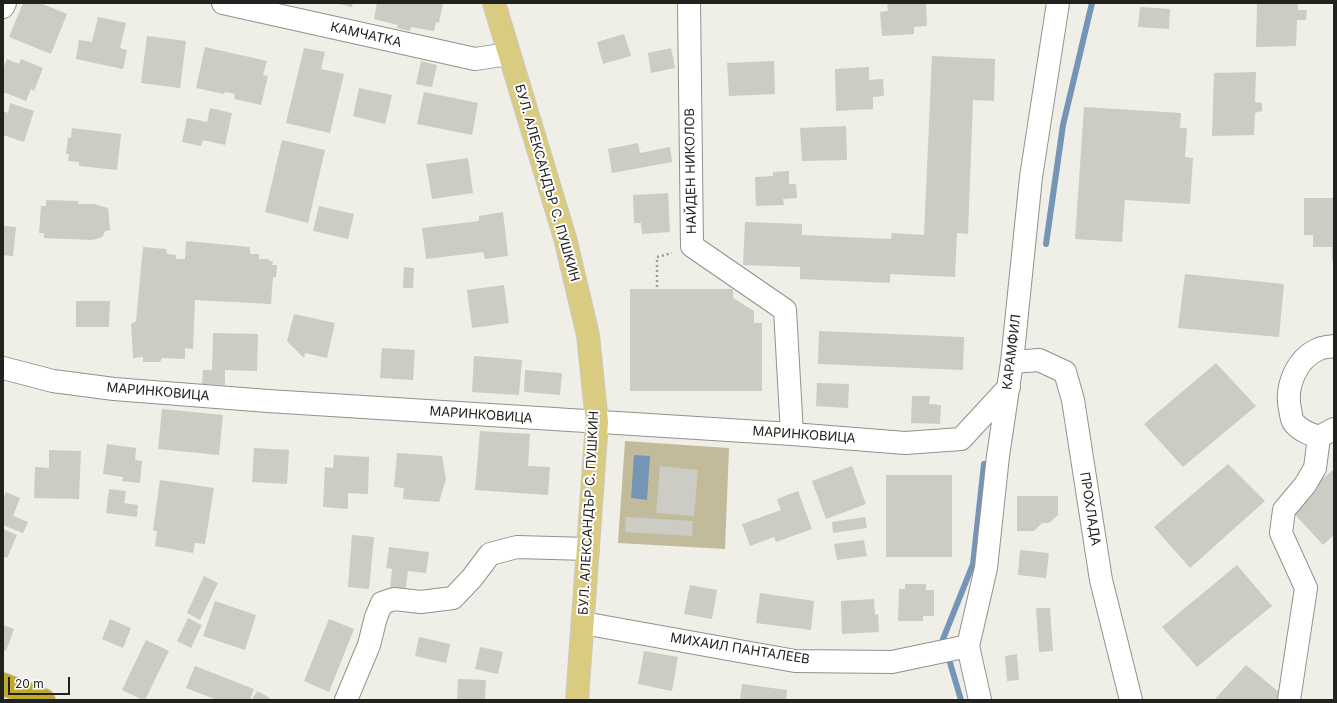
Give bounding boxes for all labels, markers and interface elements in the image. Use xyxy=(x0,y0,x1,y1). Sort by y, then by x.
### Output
street label: КАМЧАТКА xyxy=(329,19,403,51)
street label: БУЛ. АЛЕКСАНДЪР С. ПУШКИН xyxy=(511,83,583,283)
street label: НАЙДЕН НИКОЛОВ xyxy=(682,108,700,234)
street label: КАРАМФИЛ xyxy=(1000,313,1024,391)
street label: МАРИНКОВИЦА xyxy=(106,380,210,404)
street label: МАРИНКОВИЦА xyxy=(429,404,533,426)
street label: БУЛ. АЛЕКСАНДЪР С. ПУШКИН xyxy=(576,410,602,616)
street label: МАРИНКОВИЦА xyxy=(752,424,856,446)
street label: ПРОХЛАДА xyxy=(1076,471,1104,547)
street label: МИХАИЛ ПАНТАЛЕЕВ xyxy=(669,630,811,668)
scale bar xyxy=(10,669,72,695)
text: 20 m xyxy=(15,676,44,691)

